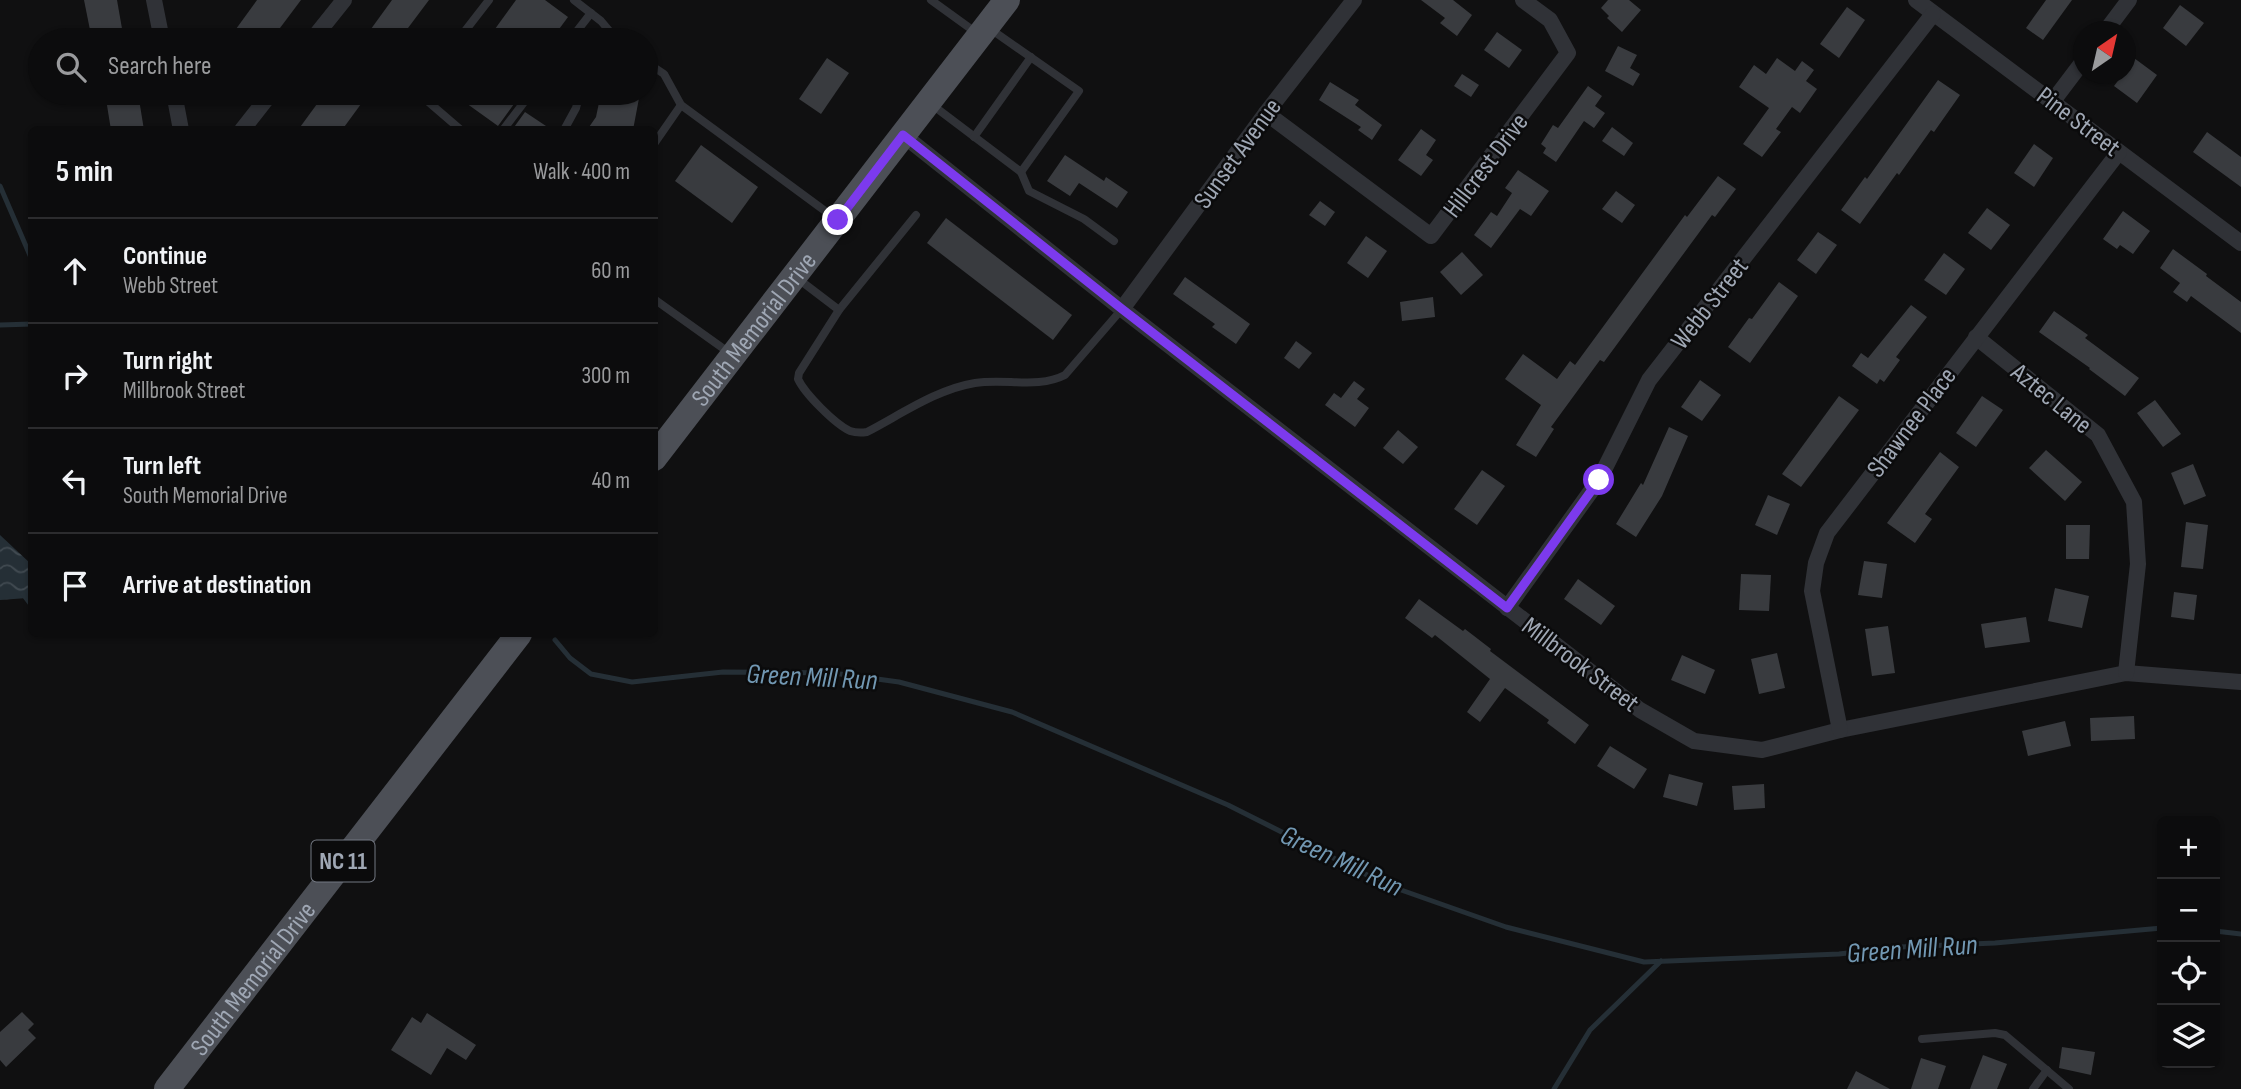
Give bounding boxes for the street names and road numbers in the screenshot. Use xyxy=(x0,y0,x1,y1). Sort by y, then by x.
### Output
street label: Pine Street xyxy=(2030,81,2126,164)
street label: Sunset Avenue xyxy=(1188,93,1289,215)
street label: Hillcrest Drive xyxy=(1437,108,1535,224)
street label: South Memorial Drive xyxy=(686,247,824,413)
street label: Webb Street xyxy=(1665,252,1756,356)
street label: Aztec Lane xyxy=(2004,357,2098,441)
street label: Shawnee Place xyxy=(1861,362,1964,484)
street label: Millbrook Street xyxy=(1516,611,1645,719)
road number: NC 11 xyxy=(312,840,374,882)
street label: South Memorial Drive xyxy=(185,896,323,1062)

